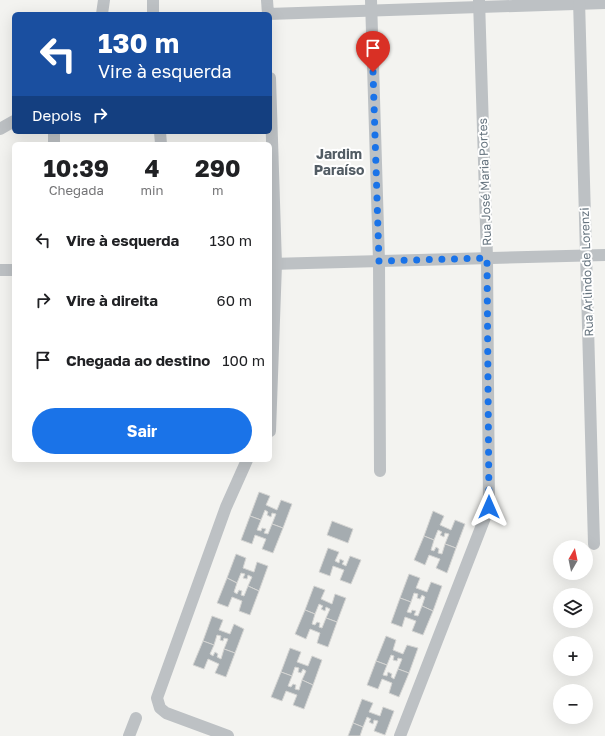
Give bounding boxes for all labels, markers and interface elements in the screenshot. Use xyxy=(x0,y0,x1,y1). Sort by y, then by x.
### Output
text: 130 m xyxy=(98,26,179,59)
icon: left xyxy=(32,28,84,80)
pin xyxy=(356,31,390,72)
icon: arrive xyxy=(362,37,384,59)
text: Vire à esquerda xyxy=(98,60,232,82)
icon: right xyxy=(89,104,111,126)
text: Depois xyxy=(32,106,81,124)
street label: Rua José Maria Portes xyxy=(475,118,494,246)
district label: Jardim Paraíso xyxy=(314,145,364,178)
text: 10:39 xyxy=(44,153,109,182)
text: 4 xyxy=(145,153,160,182)
text: 290 xyxy=(195,153,241,182)
text: Chegada xyxy=(49,182,104,198)
text: min xyxy=(141,182,164,198)
text: m xyxy=(212,182,224,198)
street label: Rua Arlindo de Lorenzi xyxy=(577,207,596,337)
icon: left xyxy=(32,229,54,251)
text: Vire à esquerda xyxy=(66,231,179,249)
text: 130 m xyxy=(210,231,252,249)
icon: right xyxy=(32,289,54,311)
text: Vire à direita xyxy=(66,291,158,309)
text: 60 m xyxy=(217,291,252,309)
icon: arrive xyxy=(32,349,54,371)
text: Chegada ao destino xyxy=(66,351,210,369)
text: 100 m xyxy=(222,351,265,369)
button: Sair xyxy=(32,408,252,454)
position arrow xyxy=(468,486,510,528)
north arrow xyxy=(553,540,593,580)
map controls xyxy=(553,540,593,724)
button: layers xyxy=(553,588,593,628)
button: + xyxy=(553,636,593,676)
button: − xyxy=(553,684,593,724)

